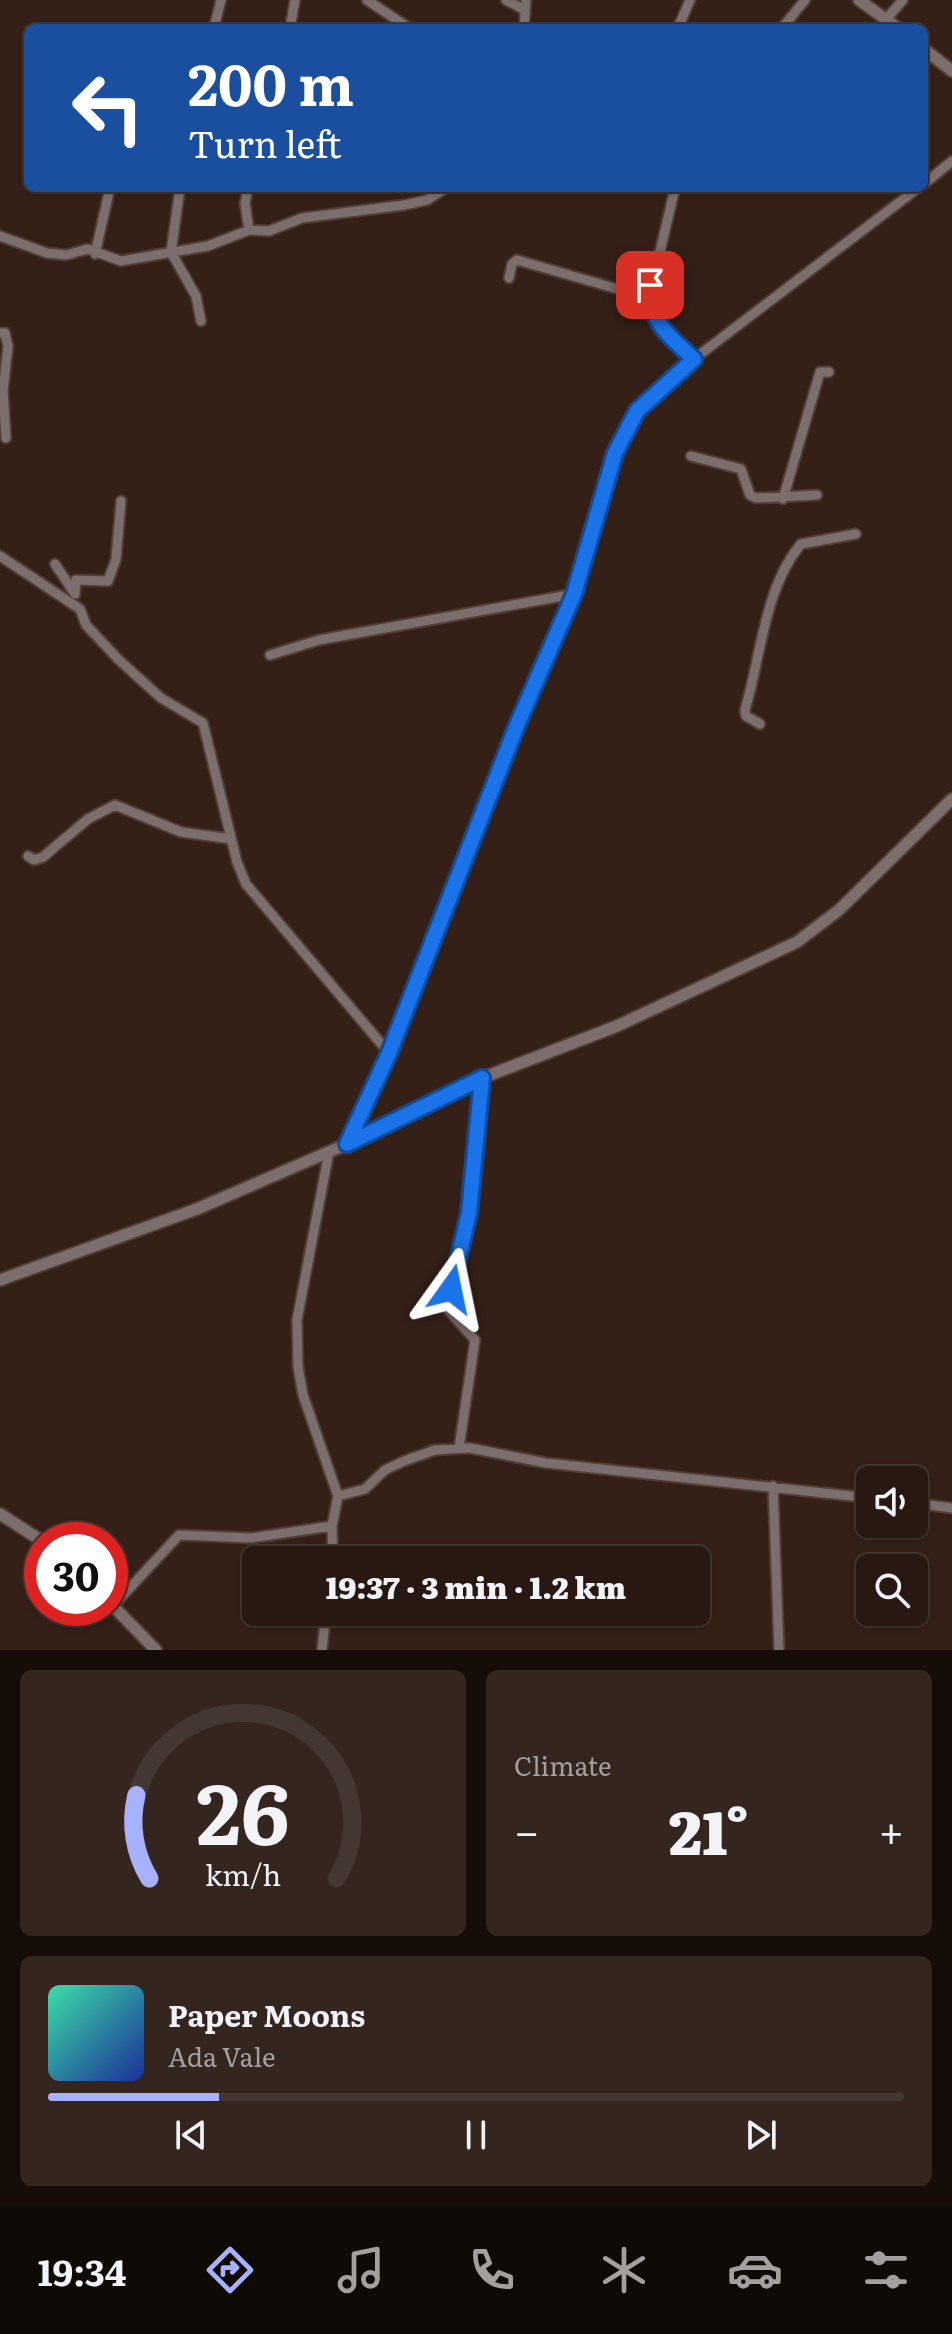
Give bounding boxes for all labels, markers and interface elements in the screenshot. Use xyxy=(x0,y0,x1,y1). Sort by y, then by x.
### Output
text: 200 m xyxy=(188,40,354,123)
icon: left xyxy=(56,56,160,160)
text: Turn left xyxy=(188,116,342,169)
pin xyxy=(616,251,684,319)
icon: arrive xyxy=(628,263,672,307)
position arrow xyxy=(409,1247,493,1331)
map controls xyxy=(856,1466,928,1626)
button: sound xyxy=(856,1466,928,1538)
speed limit sign: 30 xyxy=(24,1522,128,1626)
button: search xyxy=(856,1554,928,1626)
text: 19:37 · 3 min · 1.2 km xyxy=(326,1564,626,1608)
text: Climate xyxy=(514,1745,612,1784)
text: 26 xyxy=(196,1747,290,1871)
text: 21° xyxy=(669,1784,749,1873)
text: − xyxy=(514,1796,540,1862)
text: + xyxy=(878,1796,904,1862)
text: km/h xyxy=(205,1852,281,1895)
text: Paper Moons xyxy=(168,1992,365,2036)
text: Ada Vale xyxy=(168,2036,275,2075)
icon: previous xyxy=(169,2113,213,2157)
icon: pause xyxy=(454,2113,498,2157)
icon: next xyxy=(739,2113,783,2157)
icon: directions xyxy=(202,2242,258,2298)
icon: music xyxy=(333,2242,389,2298)
icon: phone xyxy=(464,2242,520,2298)
icon: climate xyxy=(596,2242,652,2298)
icon: car xyxy=(727,2242,783,2298)
icon: filters xyxy=(858,2242,914,2298)
text: 19:34 xyxy=(38,2244,127,2297)

